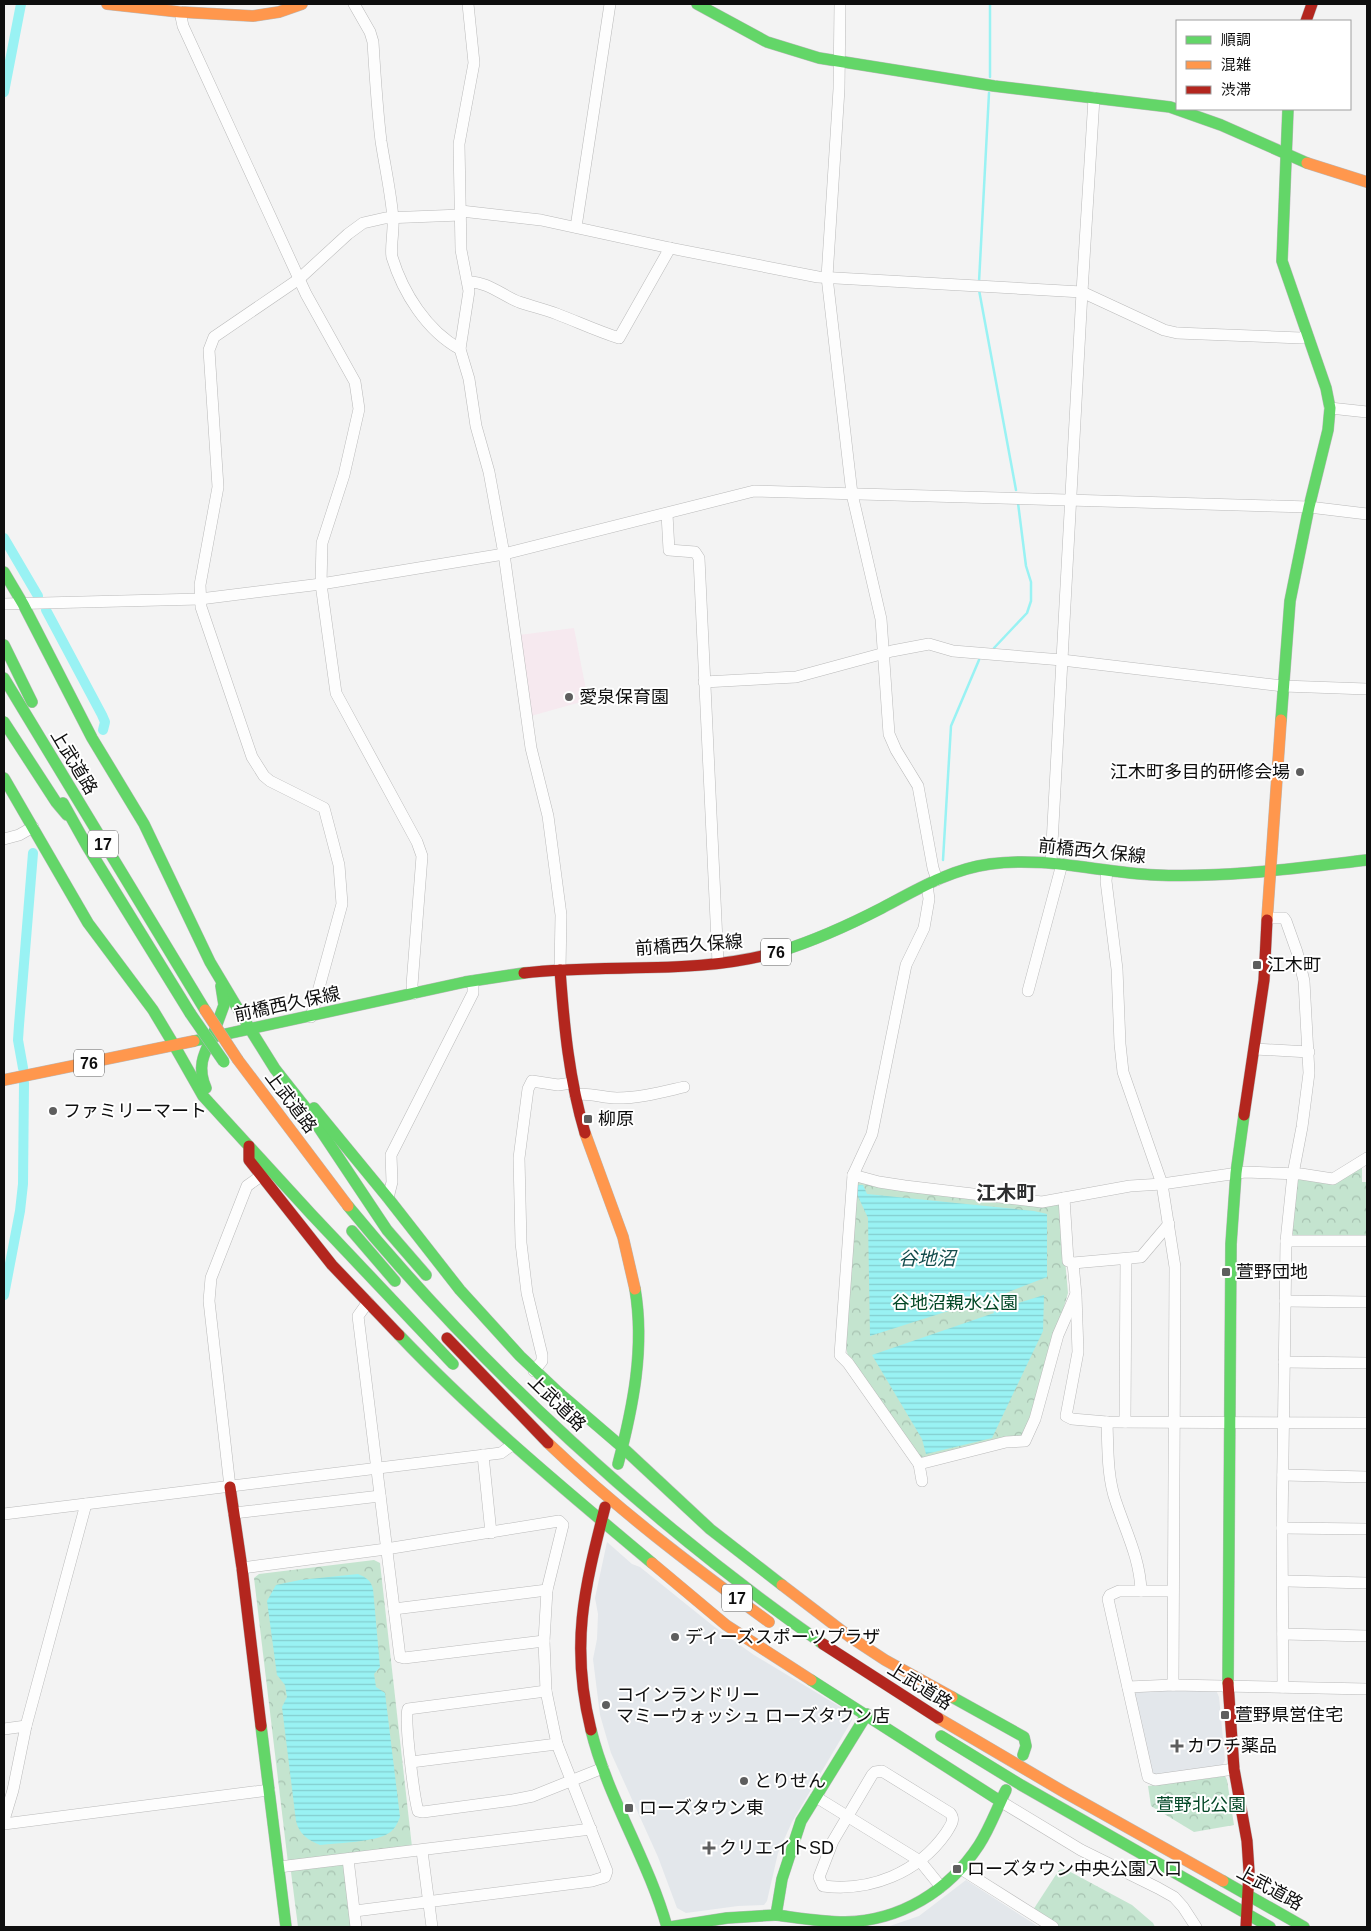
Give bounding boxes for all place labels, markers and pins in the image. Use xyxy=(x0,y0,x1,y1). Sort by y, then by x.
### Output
place label: 愛泉保育園 xyxy=(579,687,669,707)
marker: 愛泉保育園 xyxy=(563,691,575,703)
place label: 江木町多目的研修会場 xyxy=(1110,762,1290,782)
marker: 江木町多目的研修会場 xyxy=(1294,766,1306,778)
place label: 江木町 xyxy=(1267,955,1321,975)
marker: 江木町 xyxy=(1251,959,1263,971)
place label: ファミリーマート xyxy=(63,1101,207,1121)
marker: ファミリーマート xyxy=(47,1105,59,1117)
place label: 柳原 xyxy=(598,1109,634,1129)
marker: 柳原 xyxy=(582,1113,594,1125)
place label: 萱野団地 xyxy=(1236,1262,1308,1282)
marker: 萱野団地 xyxy=(1220,1266,1232,1278)
place label: ディーズスポーツプラザ xyxy=(685,1627,880,1647)
marker: ディーズスポーツプラザ xyxy=(669,1631,681,1643)
place label: コインランドリー マミーウォッシュ ローズタウン店 xyxy=(616,1685,890,1726)
marker: コインランドリー マミーウォッシュ ローズタウン店 xyxy=(600,1699,612,1711)
place label: 萱野県営住宅 xyxy=(1235,1705,1343,1725)
marker: 萱野県営住宅 xyxy=(1219,1709,1231,1721)
place label: カワチ薬品 xyxy=(1187,1736,1277,1756)
marker: カワチ薬品 xyxy=(1171,1740,1183,1752)
place label: とりせん xyxy=(754,1771,826,1791)
marker: とりせん xyxy=(738,1775,750,1787)
place label: ローズタウン東 xyxy=(639,1798,764,1818)
marker: ローズタウン東 xyxy=(623,1802,635,1814)
place label: クリエイトSD xyxy=(719,1838,834,1858)
marker: クリエイトSD xyxy=(703,1842,715,1854)
place label: ローズタウン中央公園入口 xyxy=(967,1859,1182,1879)
marker: ローズタウン中央公園入口 xyxy=(951,1863,963,1875)

